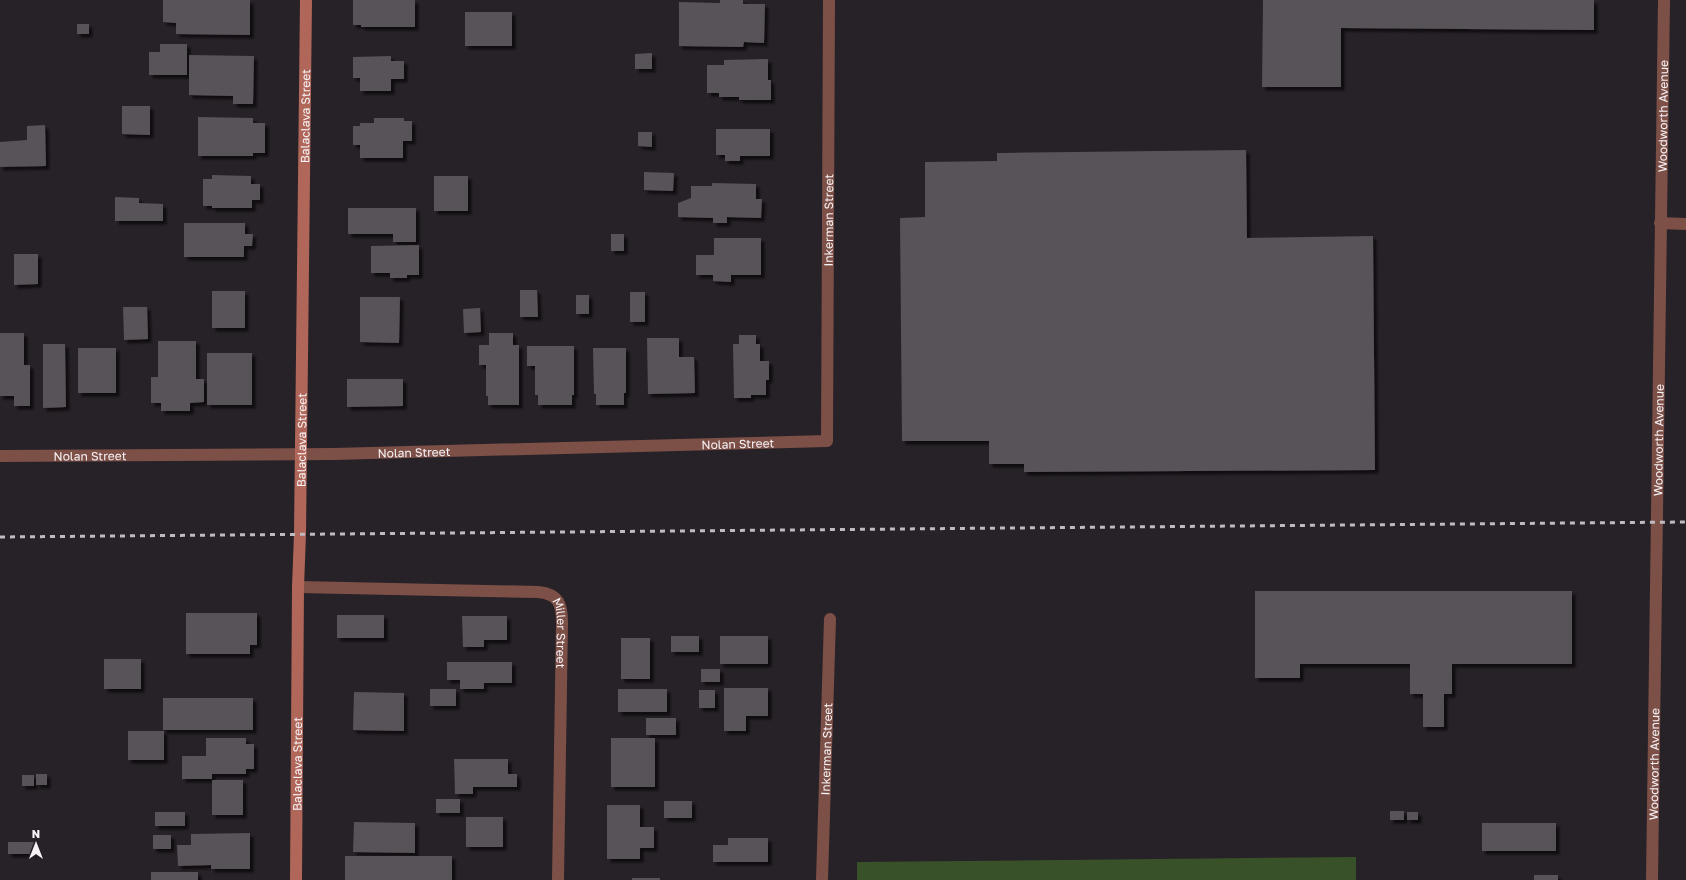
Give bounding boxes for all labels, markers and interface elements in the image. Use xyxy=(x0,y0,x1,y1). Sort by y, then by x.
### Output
street label: Woodworth Avenue xyxy=(1654,60,1671,172)
street label: Balaclava Street xyxy=(297,69,313,163)
street label: Inkerman Street xyxy=(820,174,836,267)
street label: Woodworth Avenue xyxy=(1650,384,1666,496)
street label: Balaclava Street xyxy=(293,393,309,487)
street label: Nolan Street xyxy=(701,435,775,452)
street label: Nolan Street xyxy=(377,443,451,460)
street label: Nolan Street xyxy=(53,448,127,463)
street label: Miller Street xyxy=(550,595,570,669)
street label: Inkerman Street xyxy=(817,702,835,796)
street label: Woodworth Avenue xyxy=(1645,708,1662,820)
street label: Balaclava Street xyxy=(289,717,305,811)
north arrow xyxy=(16,824,56,864)
text: N xyxy=(32,827,40,840)

